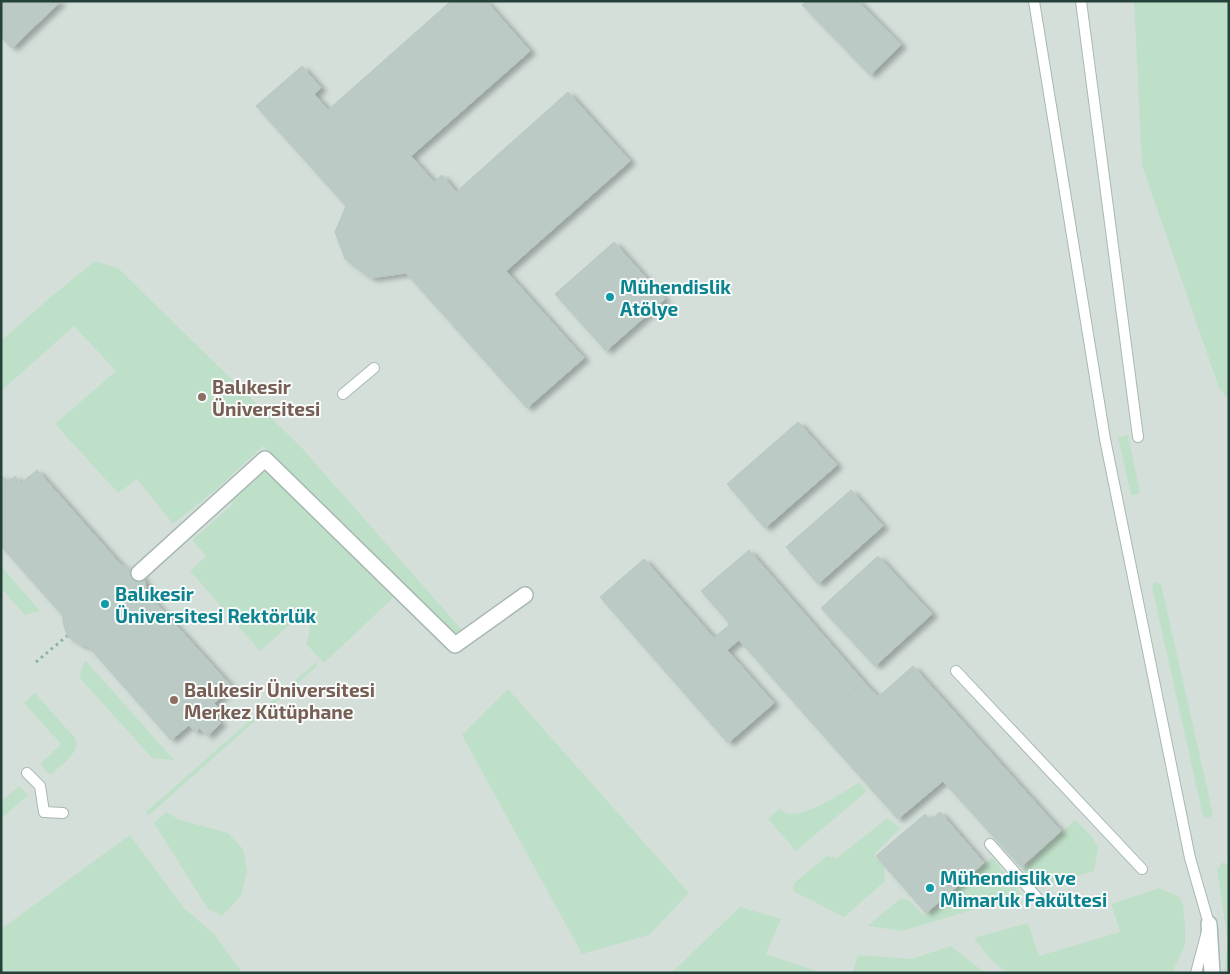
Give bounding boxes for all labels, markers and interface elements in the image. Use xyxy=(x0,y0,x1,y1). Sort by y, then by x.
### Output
place label: Mühendislik Atölye xyxy=(620,275,731,321)
marker: Mühendislik Atölye xyxy=(604,291,616,303)
place label: Balıkesir Üniversitesi xyxy=(212,375,320,420)
marker: Balıkesir Üniversitesi xyxy=(196,391,208,403)
place label: Balıkesir Üniversitesi Rektörlük xyxy=(115,582,317,627)
marker: Balıkesir Üniversitesi Rektörlük xyxy=(99,598,111,610)
place label: Balıkesir Üniversitesi Merkez Kütüphane xyxy=(184,678,375,723)
marker: Balıkesir Üniversitesi Merkez Kütüphane xyxy=(168,694,180,706)
place label: Mühendislik ve Mimarlık Fakültesi xyxy=(940,866,1107,911)
marker: Mühendislik ve Mimarlık Fakültesi xyxy=(924,882,936,894)

